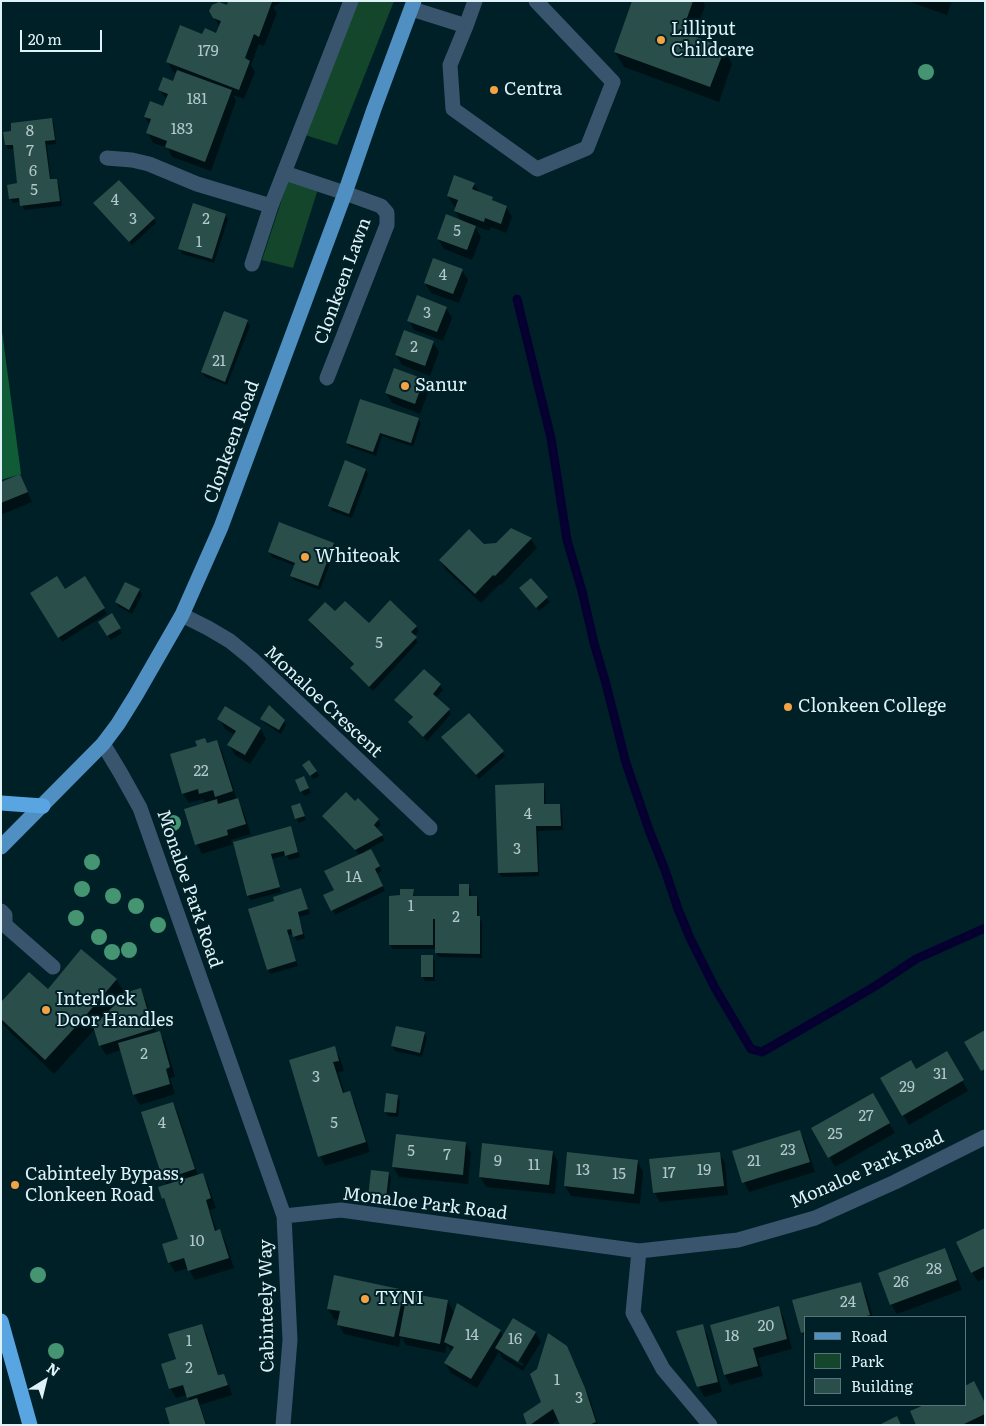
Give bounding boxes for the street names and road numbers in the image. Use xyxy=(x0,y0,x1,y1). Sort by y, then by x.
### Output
street label: Clonkeen Lawn xyxy=(310,215,376,347)
street label: Clonkeen Road xyxy=(200,378,264,506)
street label: Monaloe Crescent xyxy=(259,642,387,762)
street label: Monaloe Park Road xyxy=(152,807,226,971)
street label: Monaloe Park Road xyxy=(787,1126,947,1214)
street label: Monaloe Park Road xyxy=(341,1183,509,1225)
street label: Cabinteely Way xyxy=(255,1239,279,1373)

